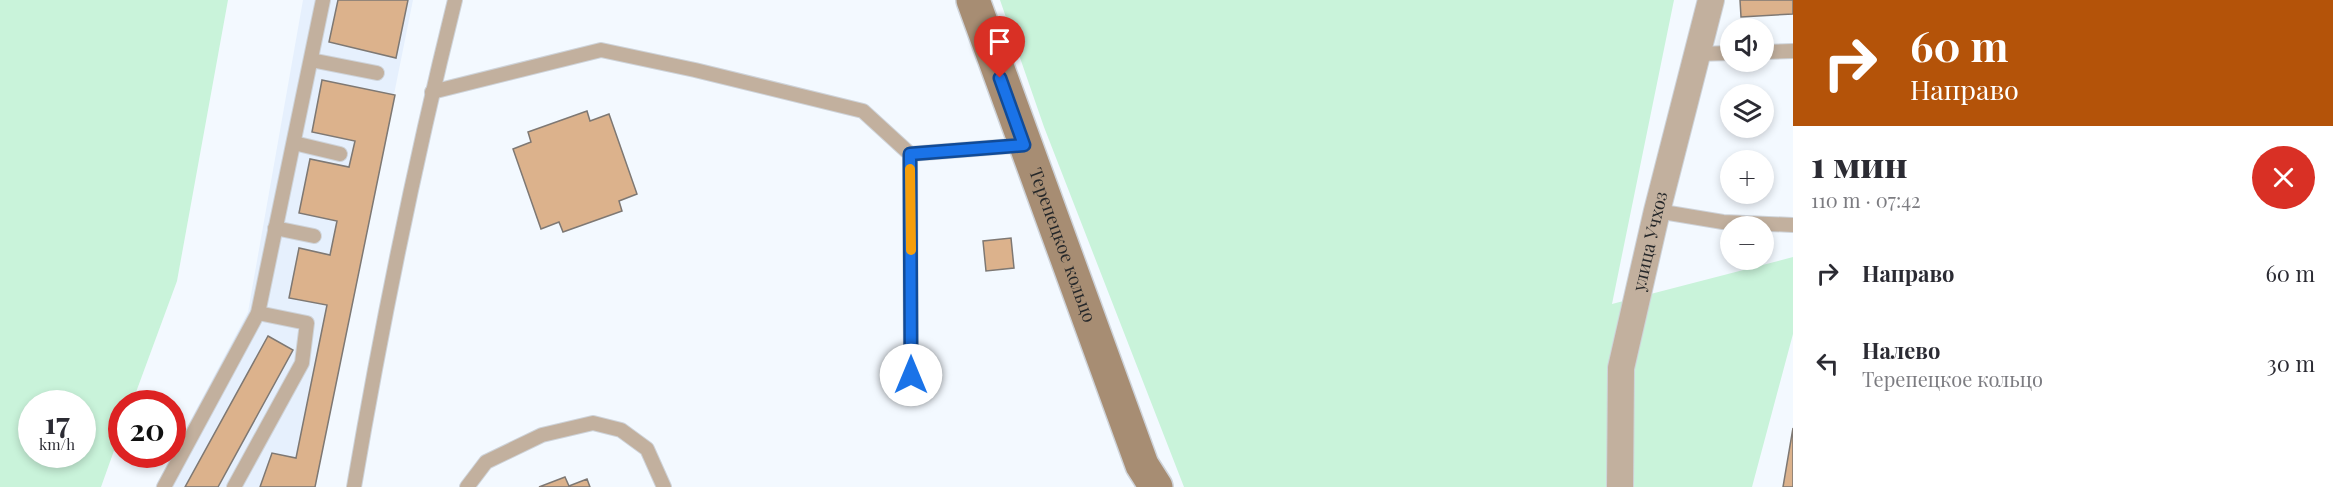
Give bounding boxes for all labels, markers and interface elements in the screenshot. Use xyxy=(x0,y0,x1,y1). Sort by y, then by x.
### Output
pin xyxy=(974,16,1025,78)
text: 60 m xyxy=(1910,17,2008,73)
map controls xyxy=(1720,18,1774,270)
button: sound xyxy=(1720,18,1774,72)
icon: right xyxy=(1811,24,1889,102)
icon: arrive xyxy=(983,25,1016,58)
text: Направо xyxy=(1910,71,2019,107)
button: layers xyxy=(1720,84,1774,138)
text: 1 мин xyxy=(1811,139,1908,187)
button: close xyxy=(2252,146,2315,209)
button: + xyxy=(1720,150,1774,204)
street label: Терепецкое кольцо xyxy=(1024,164,1102,326)
text: 110 m · 07:42 xyxy=(1811,186,1921,213)
street label: улица Учхоз xyxy=(1626,189,1673,294)
button: − xyxy=(1720,216,1774,270)
icon: right xyxy=(1811,257,1844,290)
text: Направо xyxy=(1862,258,1955,288)
text: 60 m xyxy=(2265,258,2315,288)
text: Налево xyxy=(1862,335,1940,365)
position arrow xyxy=(879,343,943,407)
icon: left xyxy=(1811,347,1844,380)
text: 30 m xyxy=(2267,348,2315,378)
text: Терепецкое кольцо xyxy=(1862,365,2043,392)
speed limit sign: 20 xyxy=(108,390,186,468)
text: 17 xyxy=(44,402,70,442)
text: km/h xyxy=(39,434,75,454)

